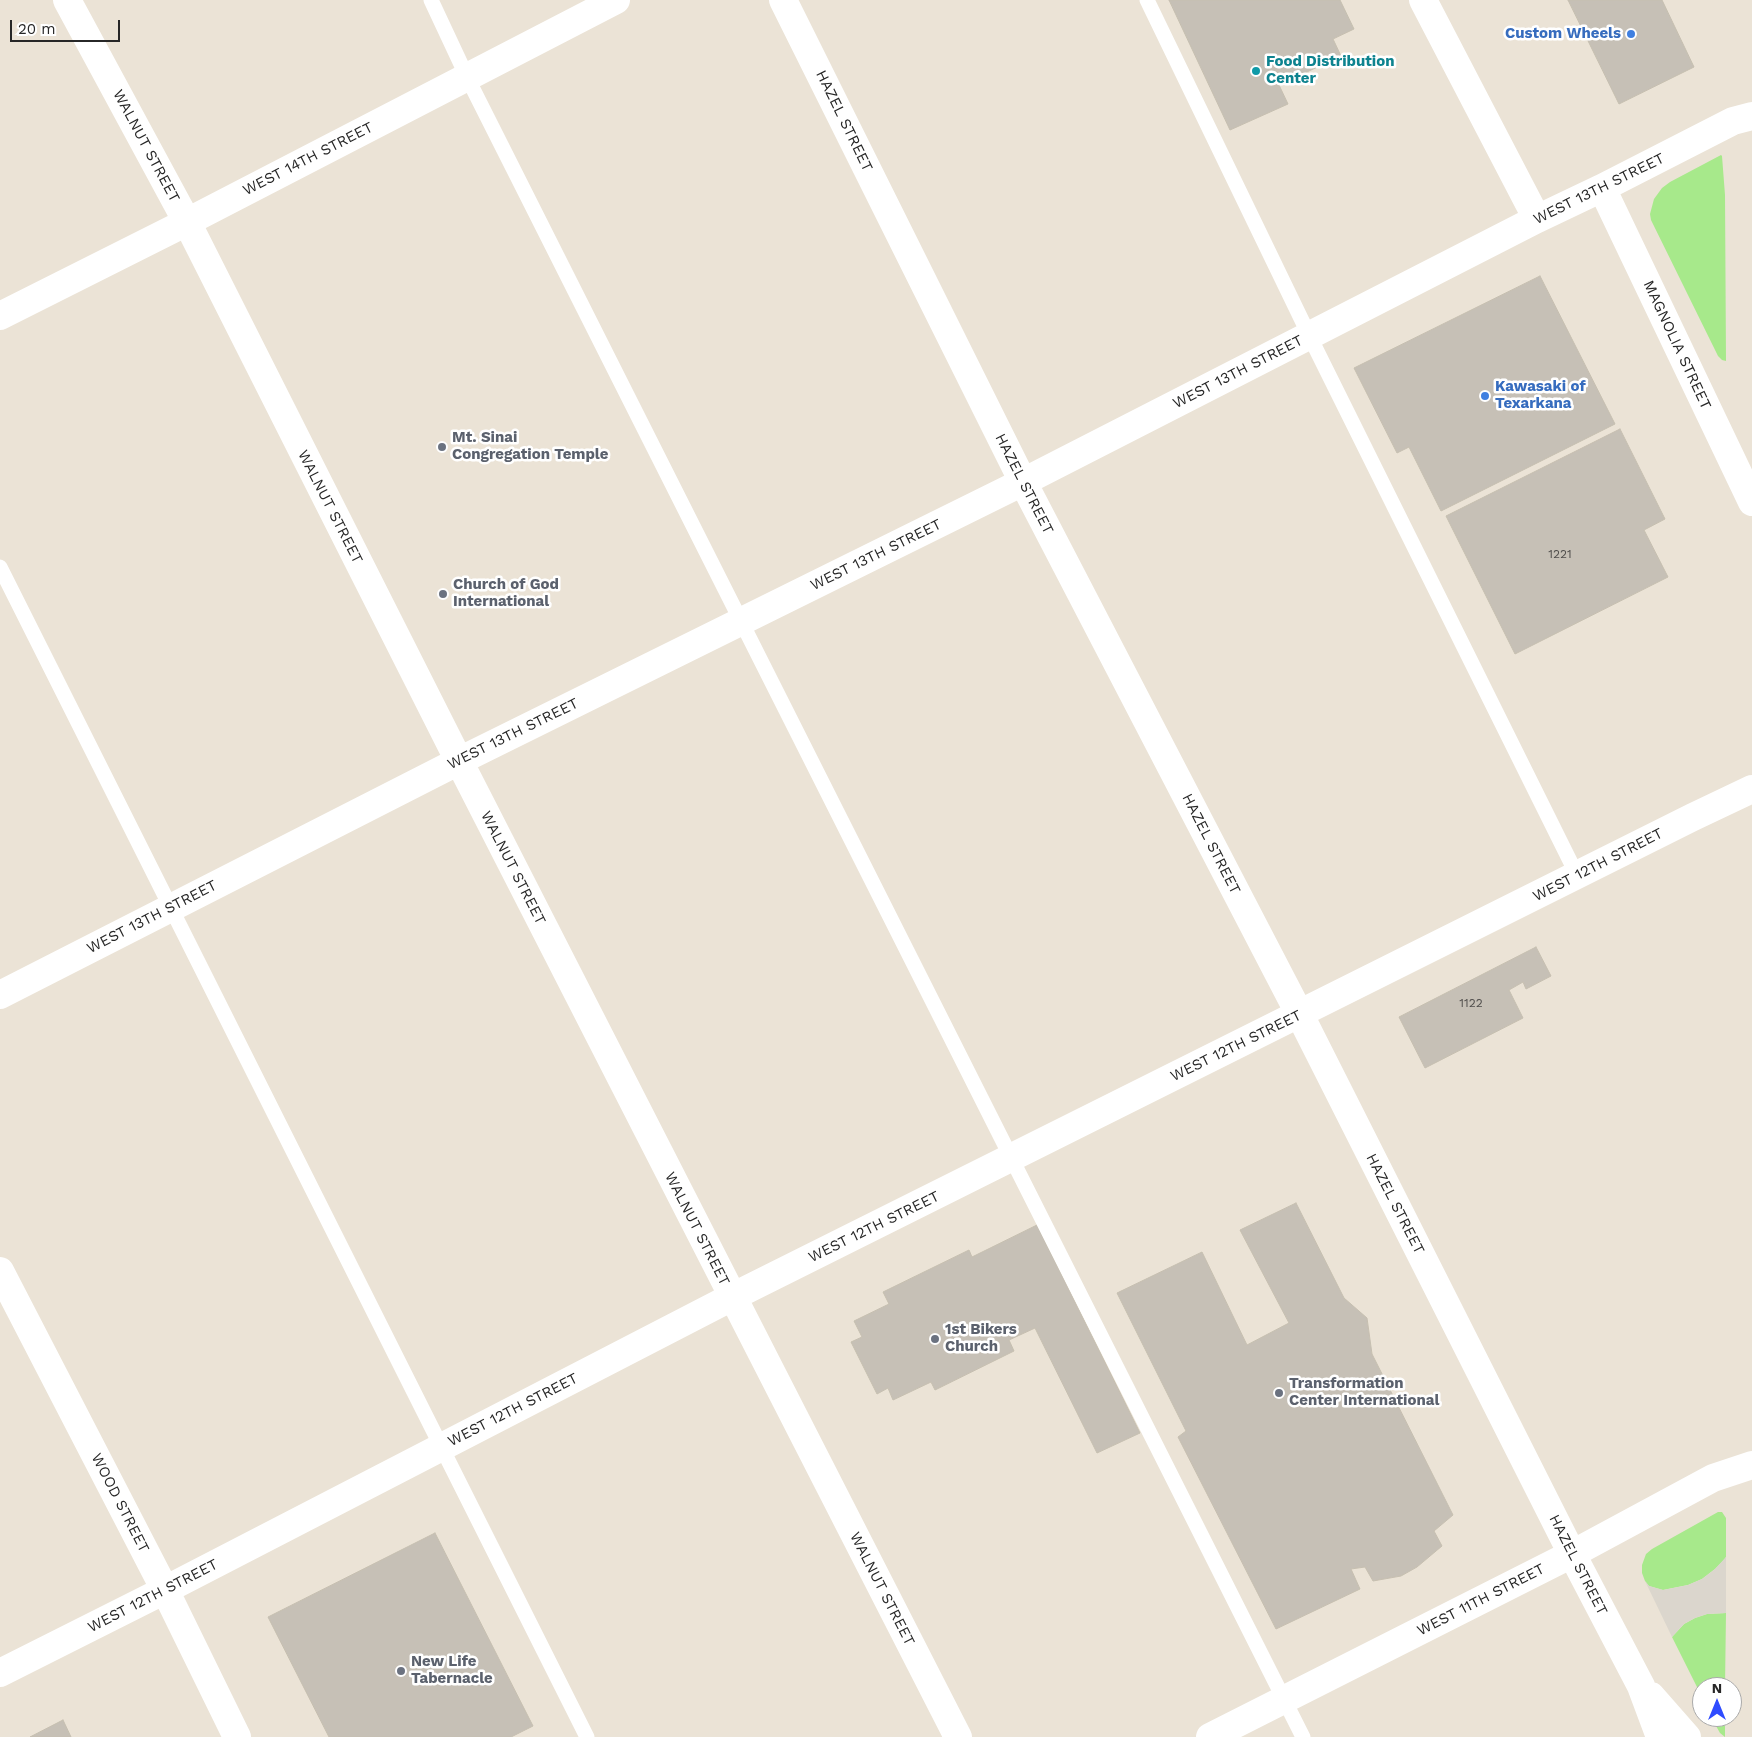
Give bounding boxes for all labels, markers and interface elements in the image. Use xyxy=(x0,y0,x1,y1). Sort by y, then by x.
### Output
scale bar xyxy=(12,10,122,42)
text: 20 m xyxy=(18,20,56,38)
place label: Custom Wheels xyxy=(1505,25,1621,43)
marker: Custom Wheels xyxy=(1625,28,1637,40)
place label: Food Distribution Center xyxy=(1266,53,1394,88)
marker: Food Distribution Center xyxy=(1250,65,1262,77)
street label: HAZEL STREET xyxy=(812,67,876,175)
street label: WALNUT STREET xyxy=(109,87,183,205)
street label: WEST 14TH STREET xyxy=(240,118,376,200)
street label: WEST 13TH STREET xyxy=(1531,149,1667,229)
street label: MAGNOLIA STREET xyxy=(1639,278,1715,412)
street label: WEST 13TH STREET xyxy=(1170,331,1306,413)
place label: Kawasaki of Texarkana xyxy=(1495,378,1586,413)
marker: Kawasaki of Texarkana xyxy=(1479,390,1491,402)
place label: Mt. Sinai Congregation Temple xyxy=(452,429,608,464)
street label: HAZEL STREET xyxy=(991,431,1057,537)
marker: Mt. Sinai Congregation Temple xyxy=(436,441,448,453)
street label: WALNUT STREET xyxy=(294,447,366,567)
street label: WEST 13TH STREET xyxy=(808,515,944,595)
house number: 1221 xyxy=(1548,547,1572,561)
place label: Church of God International xyxy=(453,576,559,611)
marker: Church of God International xyxy=(437,588,449,600)
street label: WEST 13TH STREET xyxy=(445,694,581,774)
street label: HAZEL STREET xyxy=(1178,791,1244,897)
street label: WALNUT STREET xyxy=(477,808,549,928)
street label: WEST 12TH STREET xyxy=(1530,824,1666,906)
street label: WEST 13TH STREET xyxy=(84,876,220,958)
house number: 1122 xyxy=(1459,996,1483,1010)
street label: WEST 12TH STREET xyxy=(1168,1006,1304,1086)
street label: HAZEL STREET xyxy=(1362,1151,1428,1257)
street label: WALNUT STREET xyxy=(661,1169,733,1289)
street label: WEST 12TH STREET xyxy=(806,1187,942,1267)
place label: 1st Bikers Church xyxy=(945,1321,1017,1356)
marker: 1st Bikers Church xyxy=(929,1333,941,1345)
street label: WEST 12TH STREET xyxy=(445,1369,581,1451)
place label: Transformation Center International xyxy=(1289,1375,1439,1410)
marker: Transformation Center International xyxy=(1273,1387,1285,1399)
street label: WOOD STREET xyxy=(87,1450,153,1556)
street label: HAZEL STREET xyxy=(1545,1512,1611,1618)
street label: WALNUT STREET xyxy=(846,1529,918,1649)
street label: WEST 12TH STREET xyxy=(85,1555,221,1637)
street label: WEST 11TH STREET xyxy=(1414,1560,1548,1640)
place label: New Life Tabernacle xyxy=(411,1653,493,1688)
marker: New Life Tabernacle xyxy=(395,1665,407,1677)
north arrow xyxy=(1692,1677,1742,1727)
text: N xyxy=(1712,1680,1722,1696)

